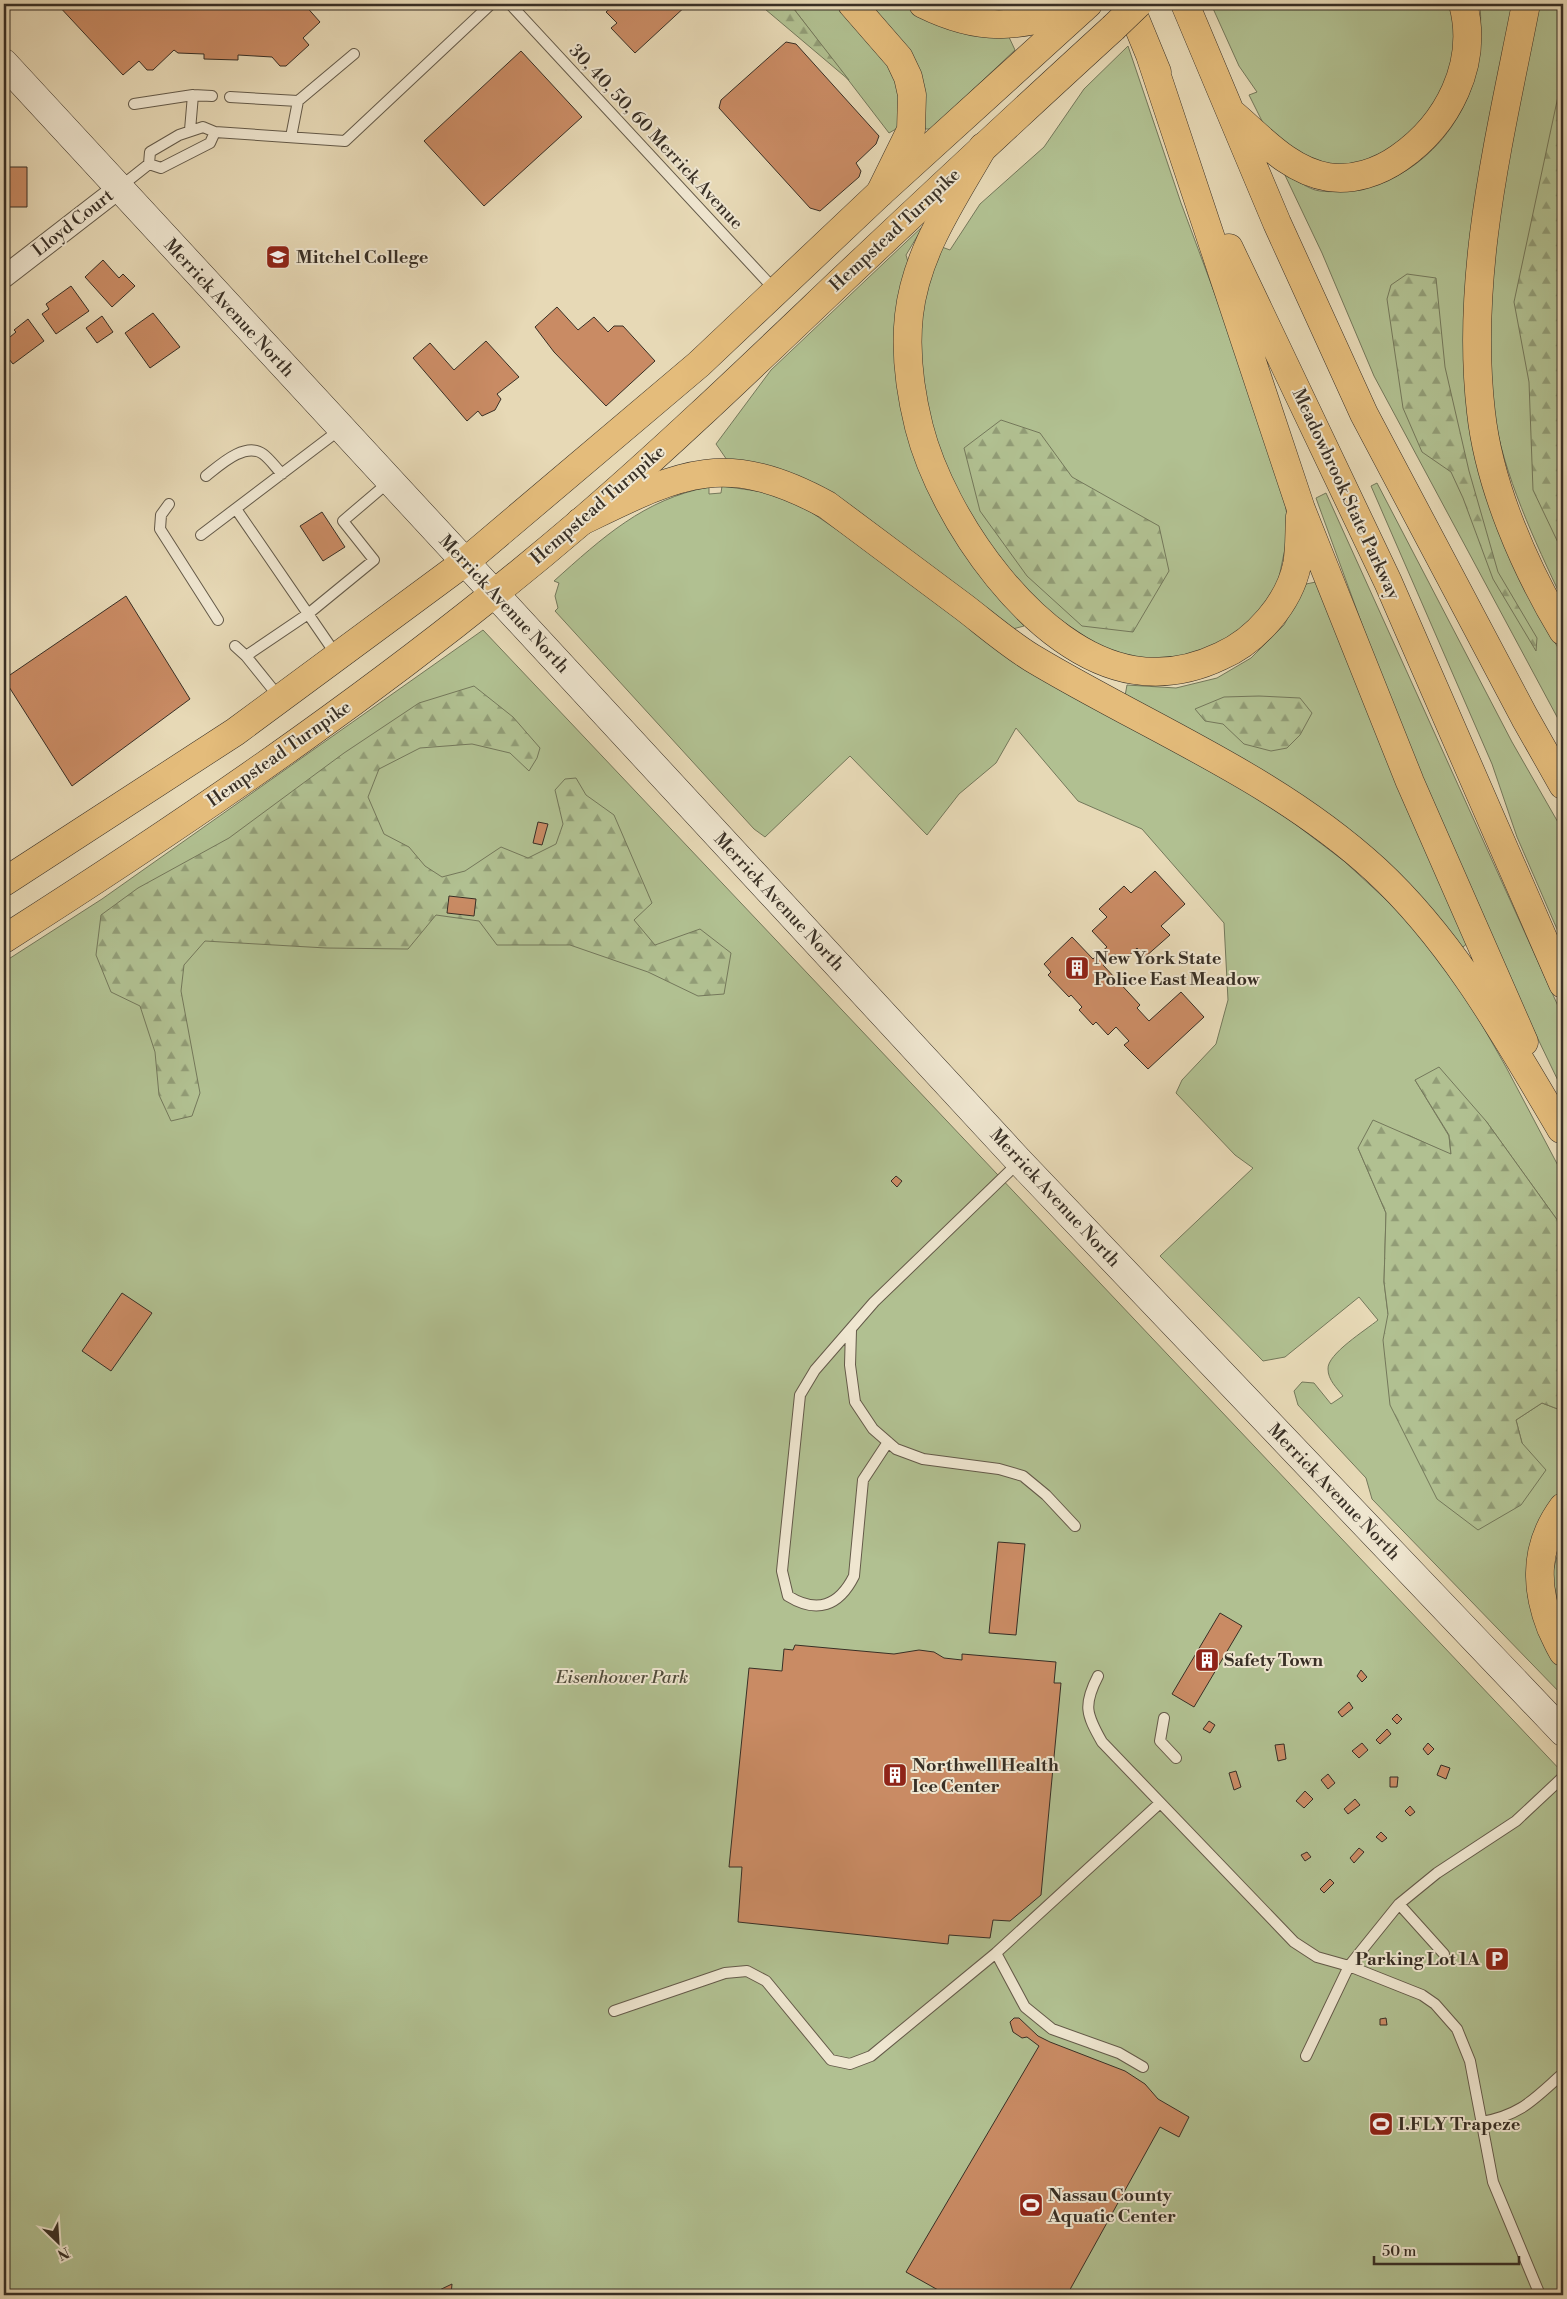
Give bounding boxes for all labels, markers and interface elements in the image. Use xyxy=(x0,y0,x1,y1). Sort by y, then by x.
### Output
street label: 30, 40, 50, 60 Merrick Avenue xyxy=(564,39,748,235)
street label: Hempstead Turnpike xyxy=(825,163,965,297)
street label: Lloyd Court xyxy=(28,184,119,262)
street label: Merrick Avenue North xyxy=(159,234,299,382)
school or university icon: Mitchel College xyxy=(265,244,291,270)
place label: Mitchel College xyxy=(296,246,429,269)
street label: Meadowbrook State Parkway xyxy=(1287,385,1405,604)
street label: Hempstead Turnpike xyxy=(526,440,670,570)
street label: Merrick Avenue North xyxy=(434,530,574,678)
street label: Hempstead Turnpike xyxy=(202,696,356,812)
street label: Merrick Avenue North xyxy=(709,828,849,976)
place label: New York State Police East Meadow xyxy=(1094,947,1260,991)
building icon: New York State Police East Meadow xyxy=(1064,955,1090,981)
street label: Merrick Avenue North xyxy=(985,1124,1125,1272)
street label: Merrick Avenue North xyxy=(1263,1419,1405,1565)
building icon: Safety Town xyxy=(1194,1647,1220,1673)
place label: Safety Town xyxy=(1224,1649,1323,1672)
park label: Eisenhower Park xyxy=(555,1666,688,1689)
place label: Northwell Health Ice Center xyxy=(912,1754,1059,1798)
building icon: Northwell Health Ice Center xyxy=(882,1762,908,1788)
parking icon: Parking Lot 1A xyxy=(1484,1946,1510,1972)
place label: Parking Lot 1A xyxy=(1355,1948,1481,1971)
sports icon: I.FLY Trapeze xyxy=(1368,2111,1394,2137)
place label: I.FLY Trapeze xyxy=(1398,2113,1521,2136)
place label: Nassau County Aquatic Center xyxy=(1047,2184,1176,2228)
sports icon: Nassau County Aquatic Center xyxy=(1018,2192,1044,2218)
north arrow xyxy=(32,2216,82,2266)
scale bar xyxy=(1374,2234,1520,2266)
text: N xyxy=(54,2242,72,2263)
text: 50 m xyxy=(1382,2242,1416,2261)

